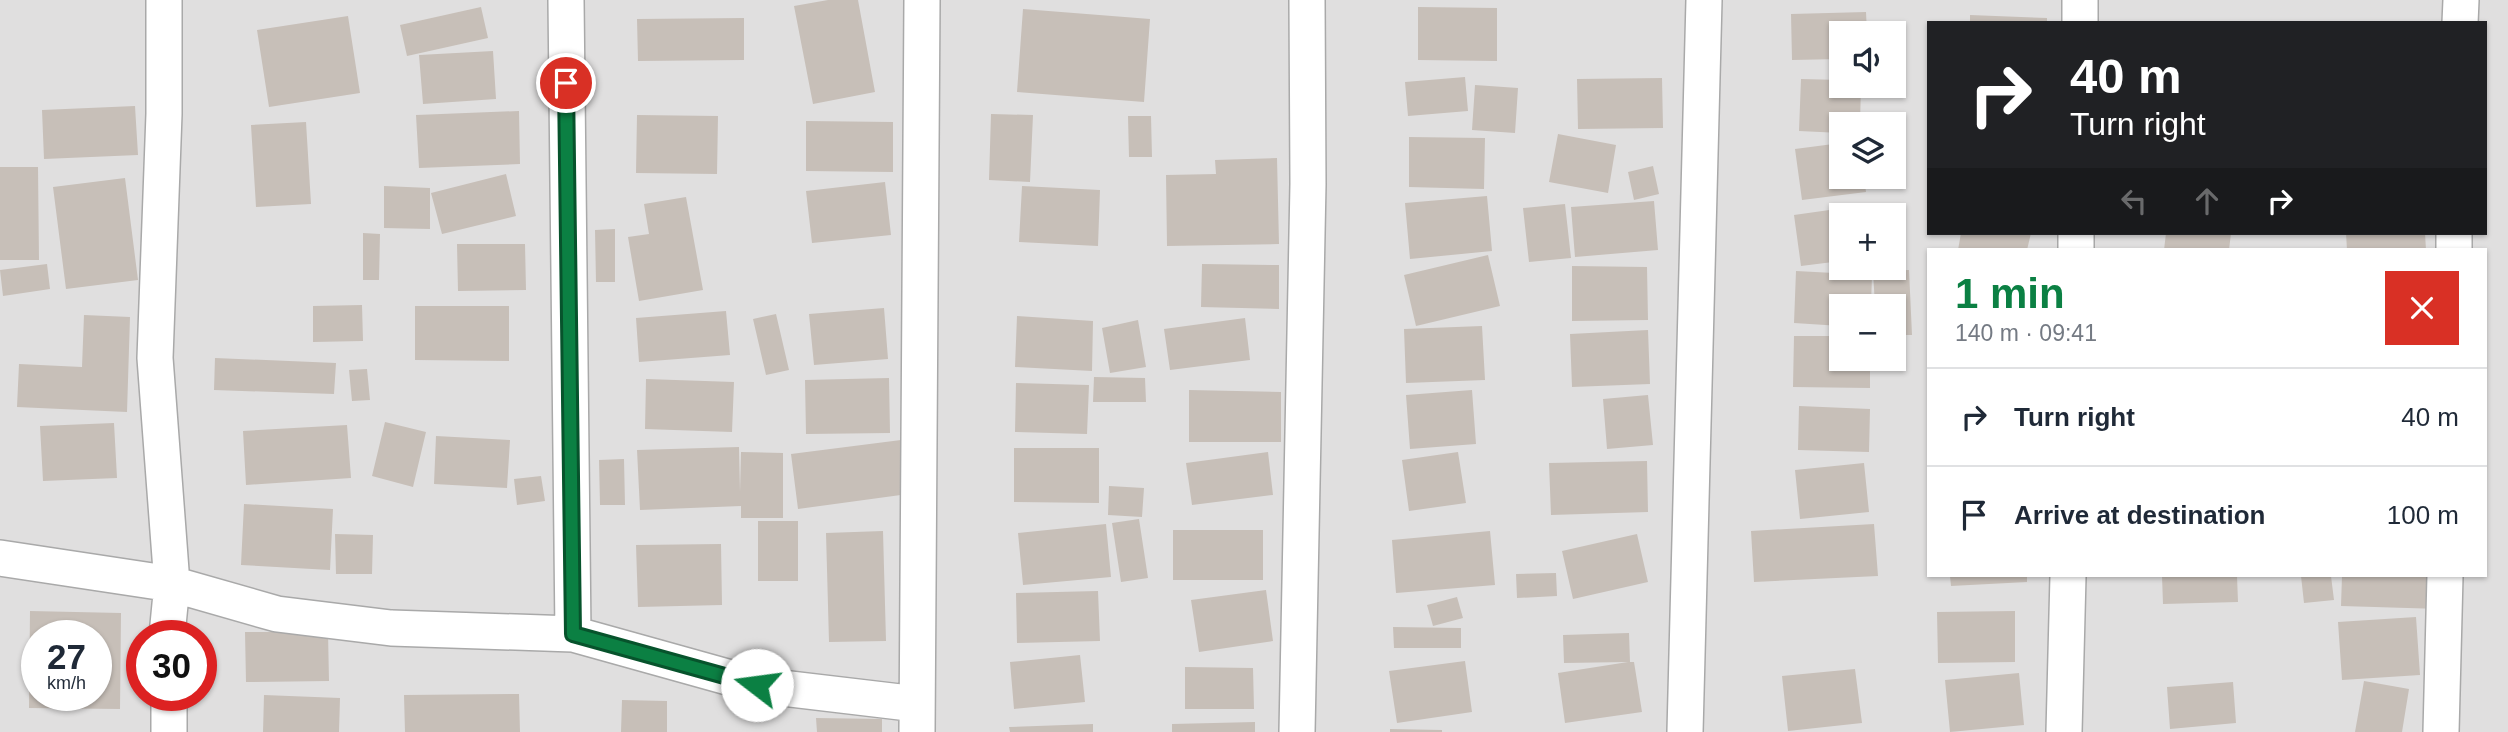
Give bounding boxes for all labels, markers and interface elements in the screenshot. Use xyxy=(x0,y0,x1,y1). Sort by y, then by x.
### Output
map controls xyxy=(1829,21,1906,371)
button: sound xyxy=(1829,21,1906,98)
icon: right xyxy=(1955,49,2046,140)
text: 40 m xyxy=(2070,49,2182,103)
pin xyxy=(536,53,596,113)
icon: arrive xyxy=(547,64,585,102)
text: Turn right xyxy=(2070,106,2206,142)
button: layers xyxy=(1829,112,1906,189)
icon: left xyxy=(2115,182,2153,220)
icon: ahead xyxy=(2188,182,2226,220)
icon: right xyxy=(2261,182,2299,220)
button: + xyxy=(1829,203,1906,280)
text: 1 min xyxy=(1955,270,2065,317)
button: close xyxy=(2385,271,2459,345)
button: − xyxy=(1829,294,1906,371)
text: 140 m · 09:41 xyxy=(1955,320,2097,346)
icon: right xyxy=(1955,398,1993,436)
text: Turn right xyxy=(2014,402,2135,432)
text: 40 m xyxy=(2401,402,2459,432)
icon: arrive xyxy=(1955,496,1993,534)
text: Arrive at destination xyxy=(2014,500,2265,530)
text: 100 m xyxy=(2387,500,2459,530)
speed limit sign: 30 xyxy=(126,620,217,711)
text: 27 xyxy=(47,637,86,676)
position arrow xyxy=(720,648,794,722)
text: km/h xyxy=(47,673,86,693)

